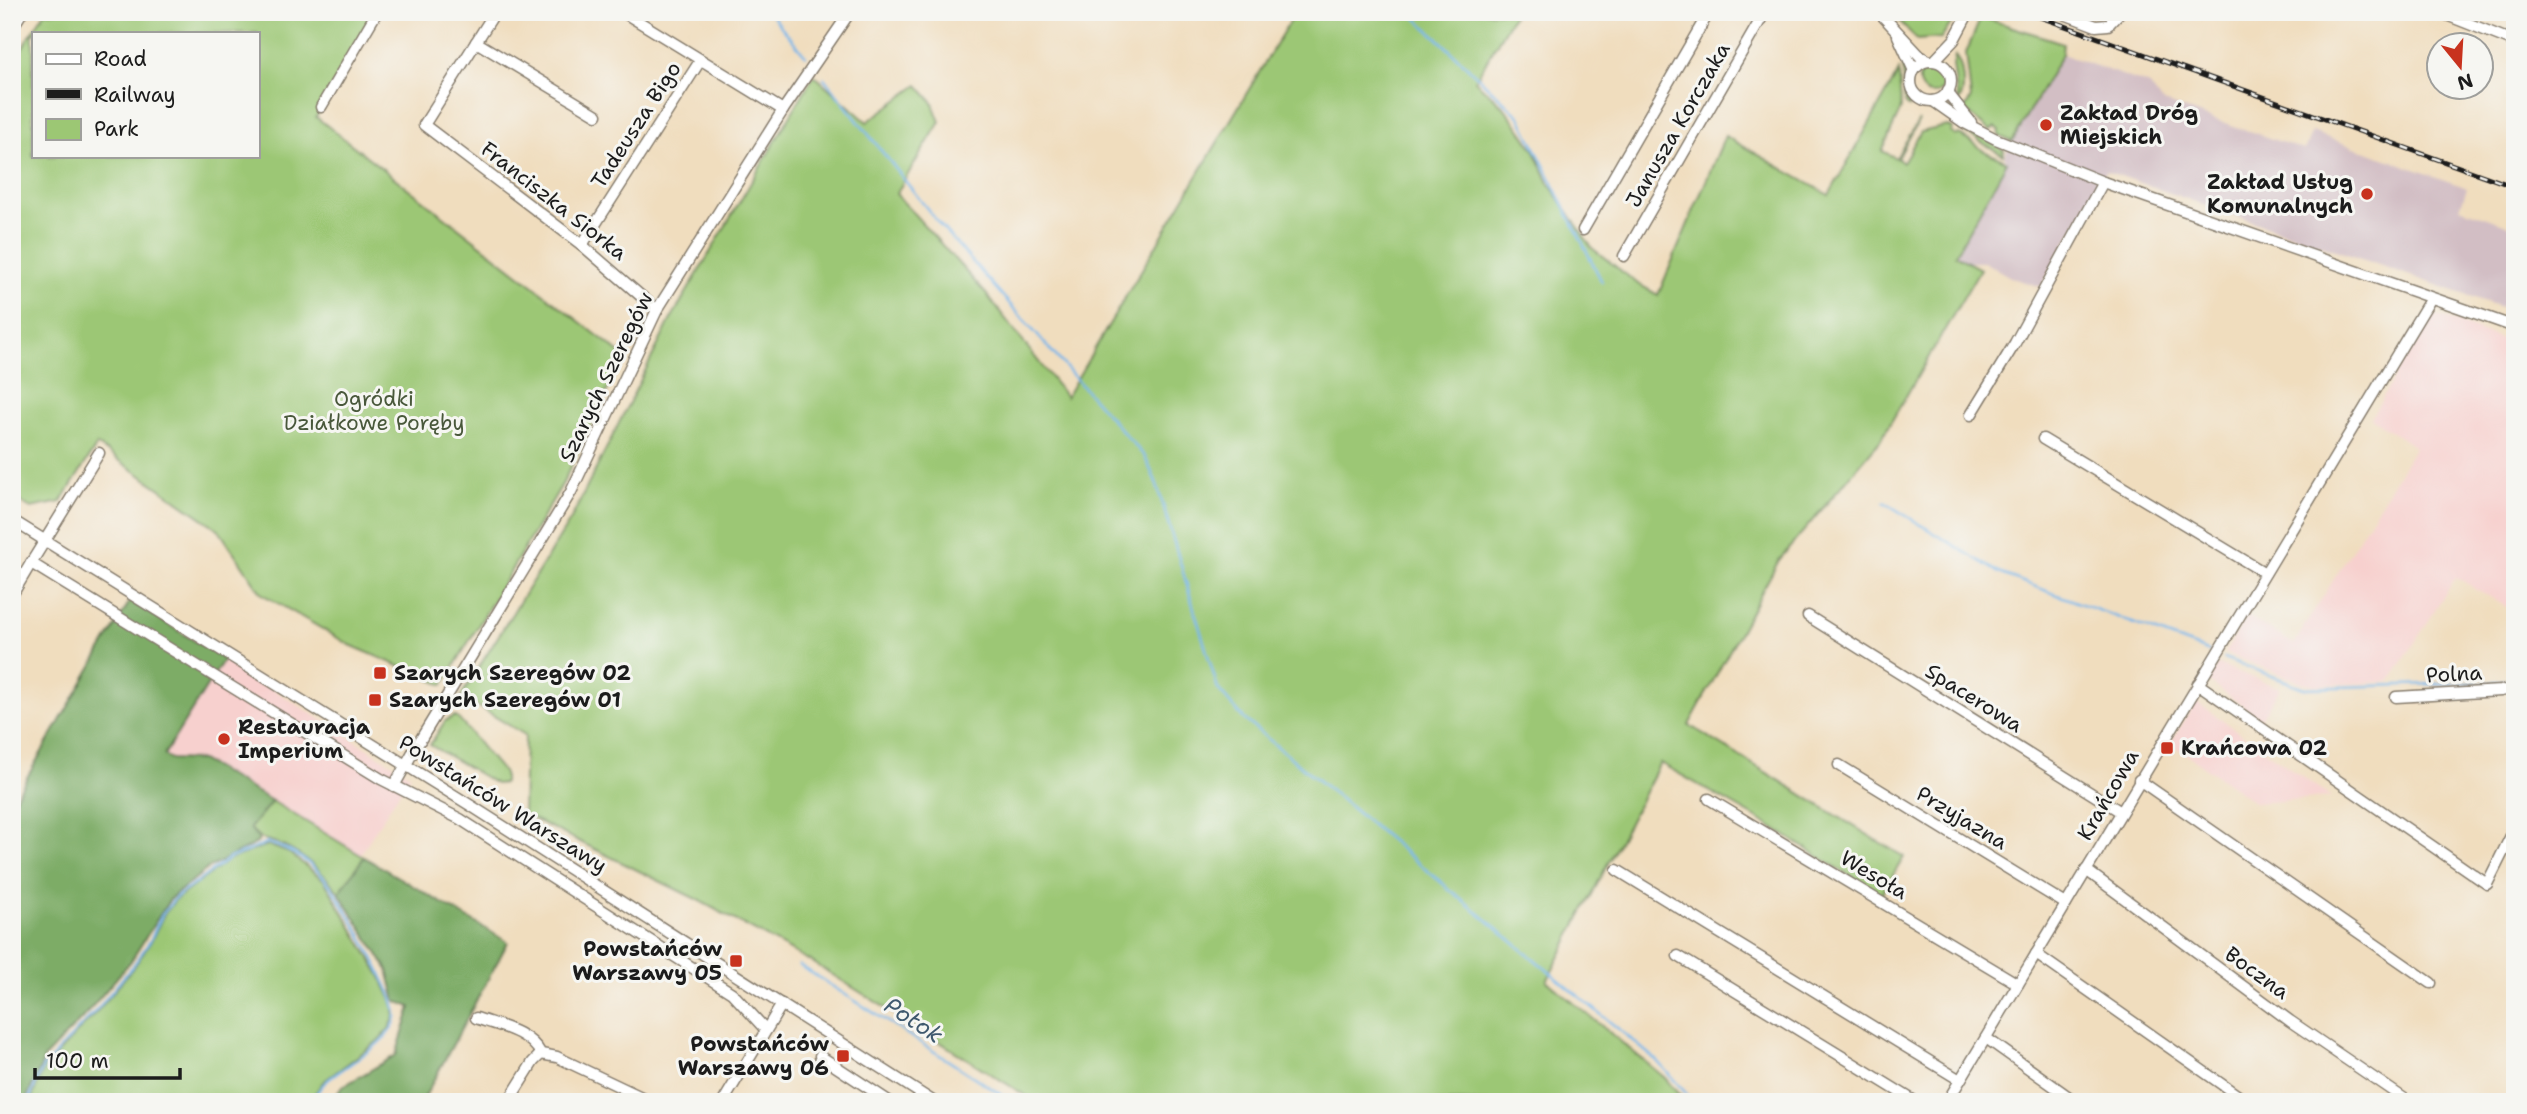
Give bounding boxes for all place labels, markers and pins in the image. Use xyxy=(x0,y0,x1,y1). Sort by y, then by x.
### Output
place label: Zakład Dróg Miejskich xyxy=(2060,99,2198,151)
marker: Zakład Dróg Miejskich xyxy=(2038,117,2054,133)
place label: Zakład Usług Komunalnych xyxy=(2207,168,2353,220)
marker: Zakład Usług Komunalnych xyxy=(2359,186,2375,202)
place label: Szarych Szeregów 02 xyxy=(394,659,631,687)
marker: Szarych Szeregów 02 xyxy=(372,665,388,681)
place label: Szarych Szeregów 01 xyxy=(389,686,621,714)
marker: Szarych Szeregów 01 xyxy=(367,692,383,708)
place label: Restauracja Imperium xyxy=(238,713,371,765)
marker: Restauracja Imperium xyxy=(216,731,232,747)
place label: Krańcowa 02 xyxy=(2181,734,2328,762)
marker: Krańcowa 02 xyxy=(2159,740,2175,756)
place label: Powstańców Warszawy 05 xyxy=(572,935,722,987)
marker: Powstańców Warszawy 05 xyxy=(728,953,744,969)
place label: Powstańców Warszawy 06 xyxy=(678,1030,829,1082)
marker: Powstańców Warszawy 06 xyxy=(835,1048,851,1064)

